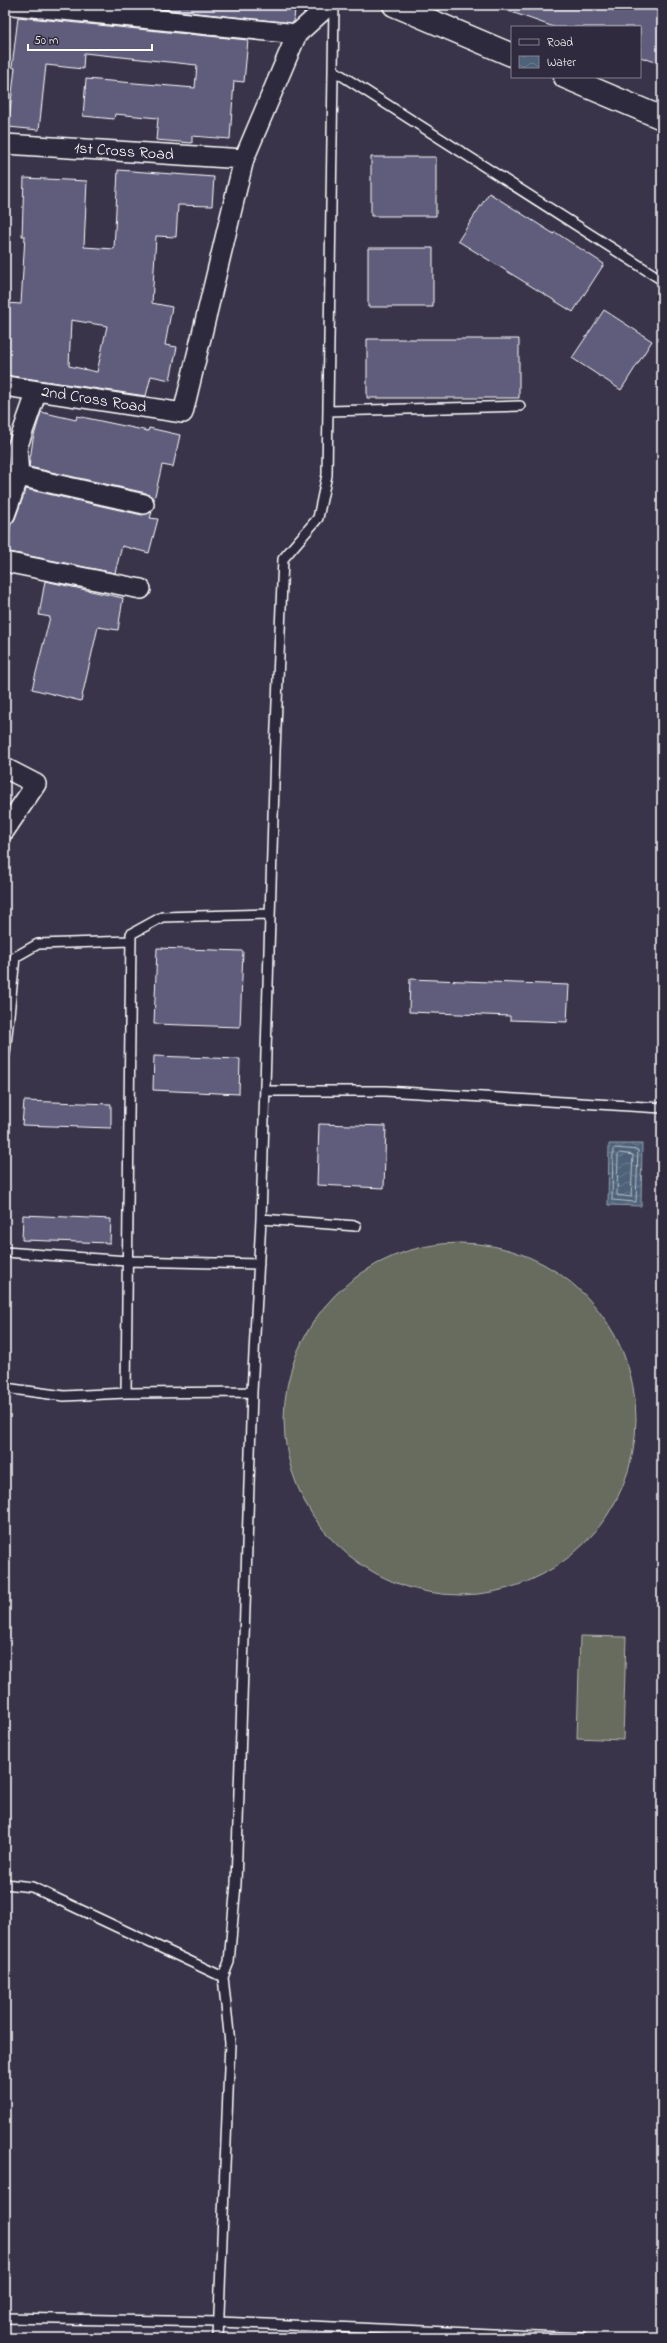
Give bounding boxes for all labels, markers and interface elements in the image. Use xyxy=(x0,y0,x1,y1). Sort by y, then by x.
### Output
scale bar xyxy=(28,26,152,52)
legend xyxy=(511,26,641,78)
text: 50 m xyxy=(34,32,58,50)
text: Road xyxy=(547,34,573,52)
text: Water xyxy=(547,54,576,72)
street label: 1st Cross Road xyxy=(73,137,175,167)
street label: 2nd Cross Road xyxy=(40,380,148,420)

